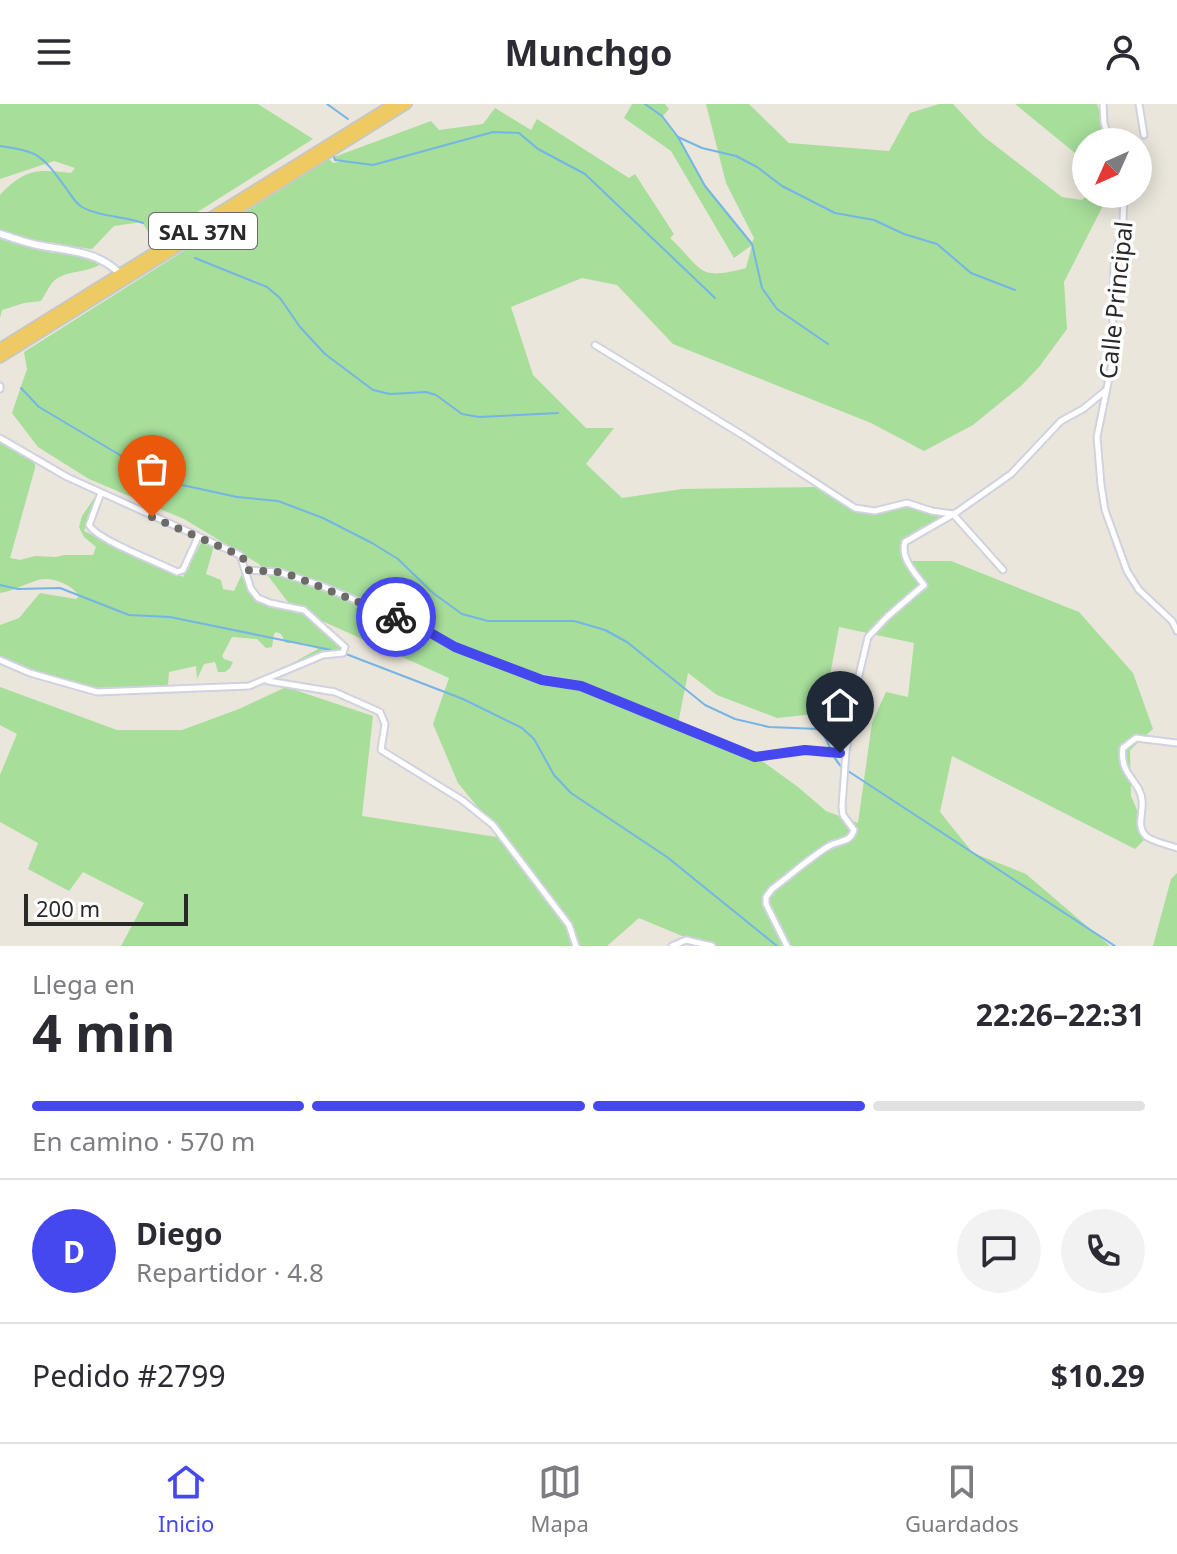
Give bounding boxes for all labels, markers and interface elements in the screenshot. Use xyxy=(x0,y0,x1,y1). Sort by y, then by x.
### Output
text: Munchgo xyxy=(505,28,672,77)
icon: menu xyxy=(32,30,76,74)
icon: person xyxy=(1101,30,1145,74)
north arrow xyxy=(1072,128,1152,208)
map controls xyxy=(1072,128,1152,208)
road number: SAL 37N xyxy=(149,213,257,249)
street label: Calle Principal xyxy=(1090,220,1140,380)
pin xyxy=(118,435,186,517)
icon: bag xyxy=(130,447,174,491)
courier xyxy=(356,577,436,657)
icon: bike xyxy=(374,595,418,639)
pin xyxy=(806,671,874,753)
icon: home xyxy=(818,683,862,727)
scale bar xyxy=(24,890,188,926)
text: 200 m xyxy=(36,893,100,923)
text: Llega en xyxy=(32,966,135,1002)
text: 22:26–22:31 xyxy=(976,994,1145,1035)
text: 4 min xyxy=(32,996,175,1067)
text: En camino · 570 m xyxy=(32,1123,255,1159)
button: chat xyxy=(957,1209,1041,1293)
button: phone xyxy=(1061,1209,1145,1293)
text: Diego xyxy=(136,1213,223,1254)
text: D xyxy=(63,1231,85,1272)
text: Repartidor · 4.8 xyxy=(136,1254,324,1290)
text: Pedido #2799 xyxy=(32,1355,226,1396)
text: $10.29 xyxy=(1051,1355,1145,1396)
tab: Inicio xyxy=(158,1460,214,1538)
tab: Mapa xyxy=(531,1460,589,1538)
tab: Guardados xyxy=(905,1460,1019,1538)

